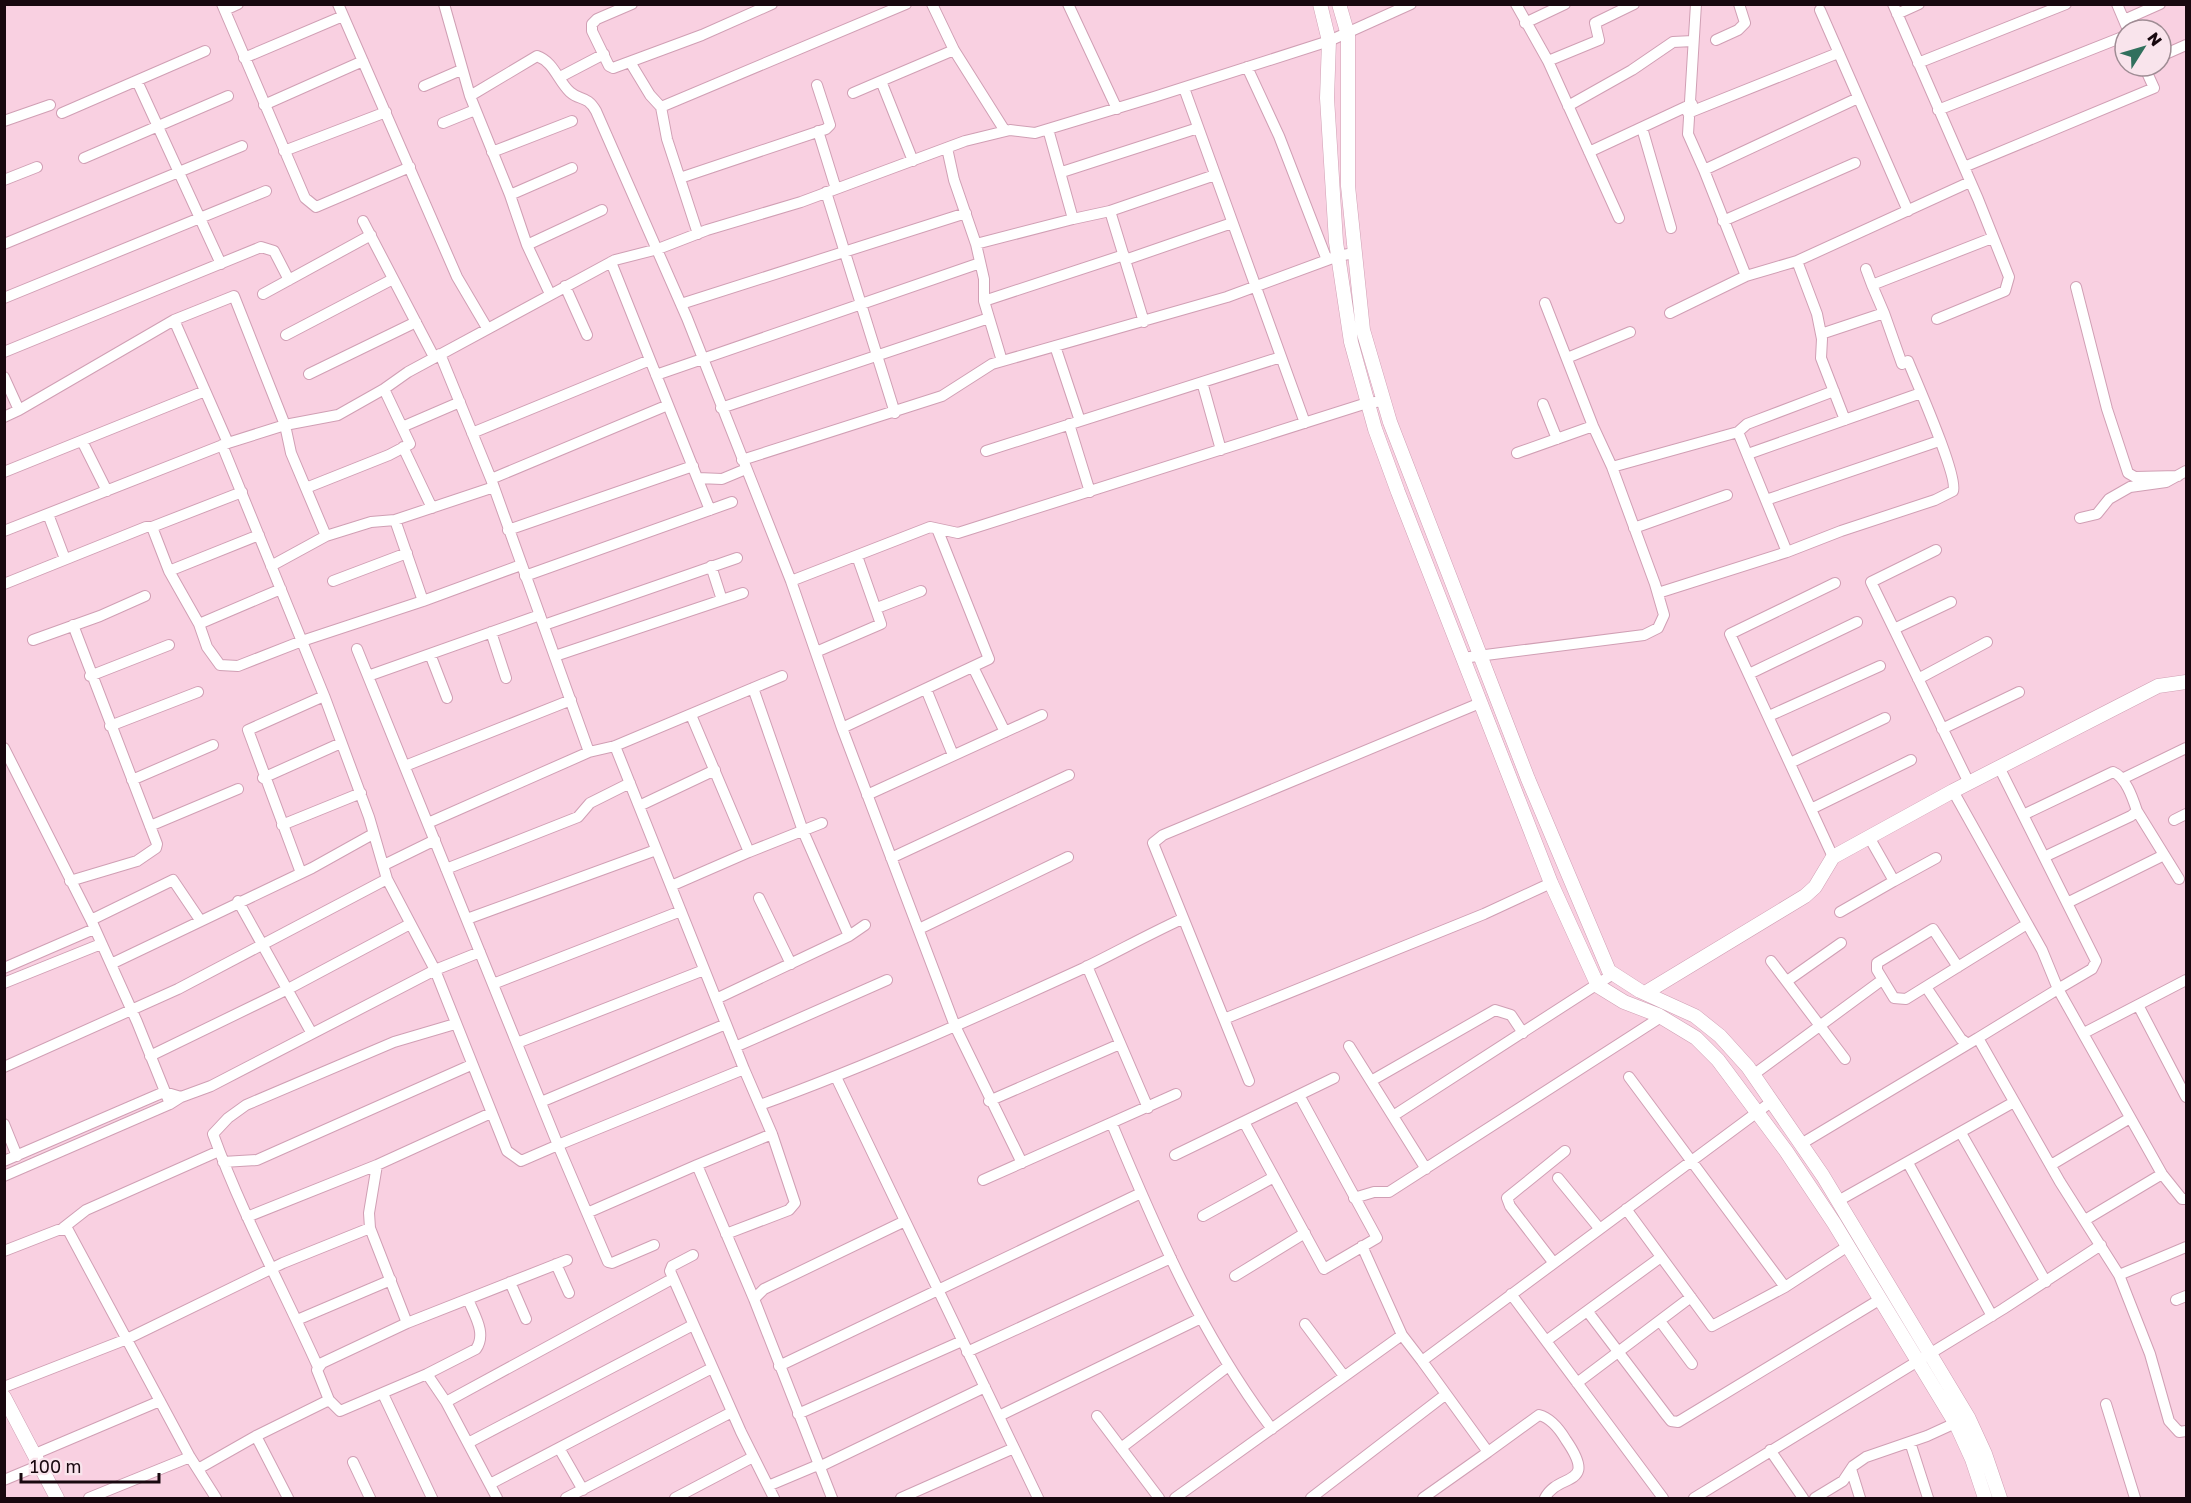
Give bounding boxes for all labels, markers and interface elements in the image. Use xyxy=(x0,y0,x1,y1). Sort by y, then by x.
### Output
north arrow xyxy=(2113,18,2173,78)
text: N xyxy=(2143,28,2167,50)
scale bar xyxy=(21,1446,159,1484)
text: 100 m xyxy=(30,1455,81,1477)

